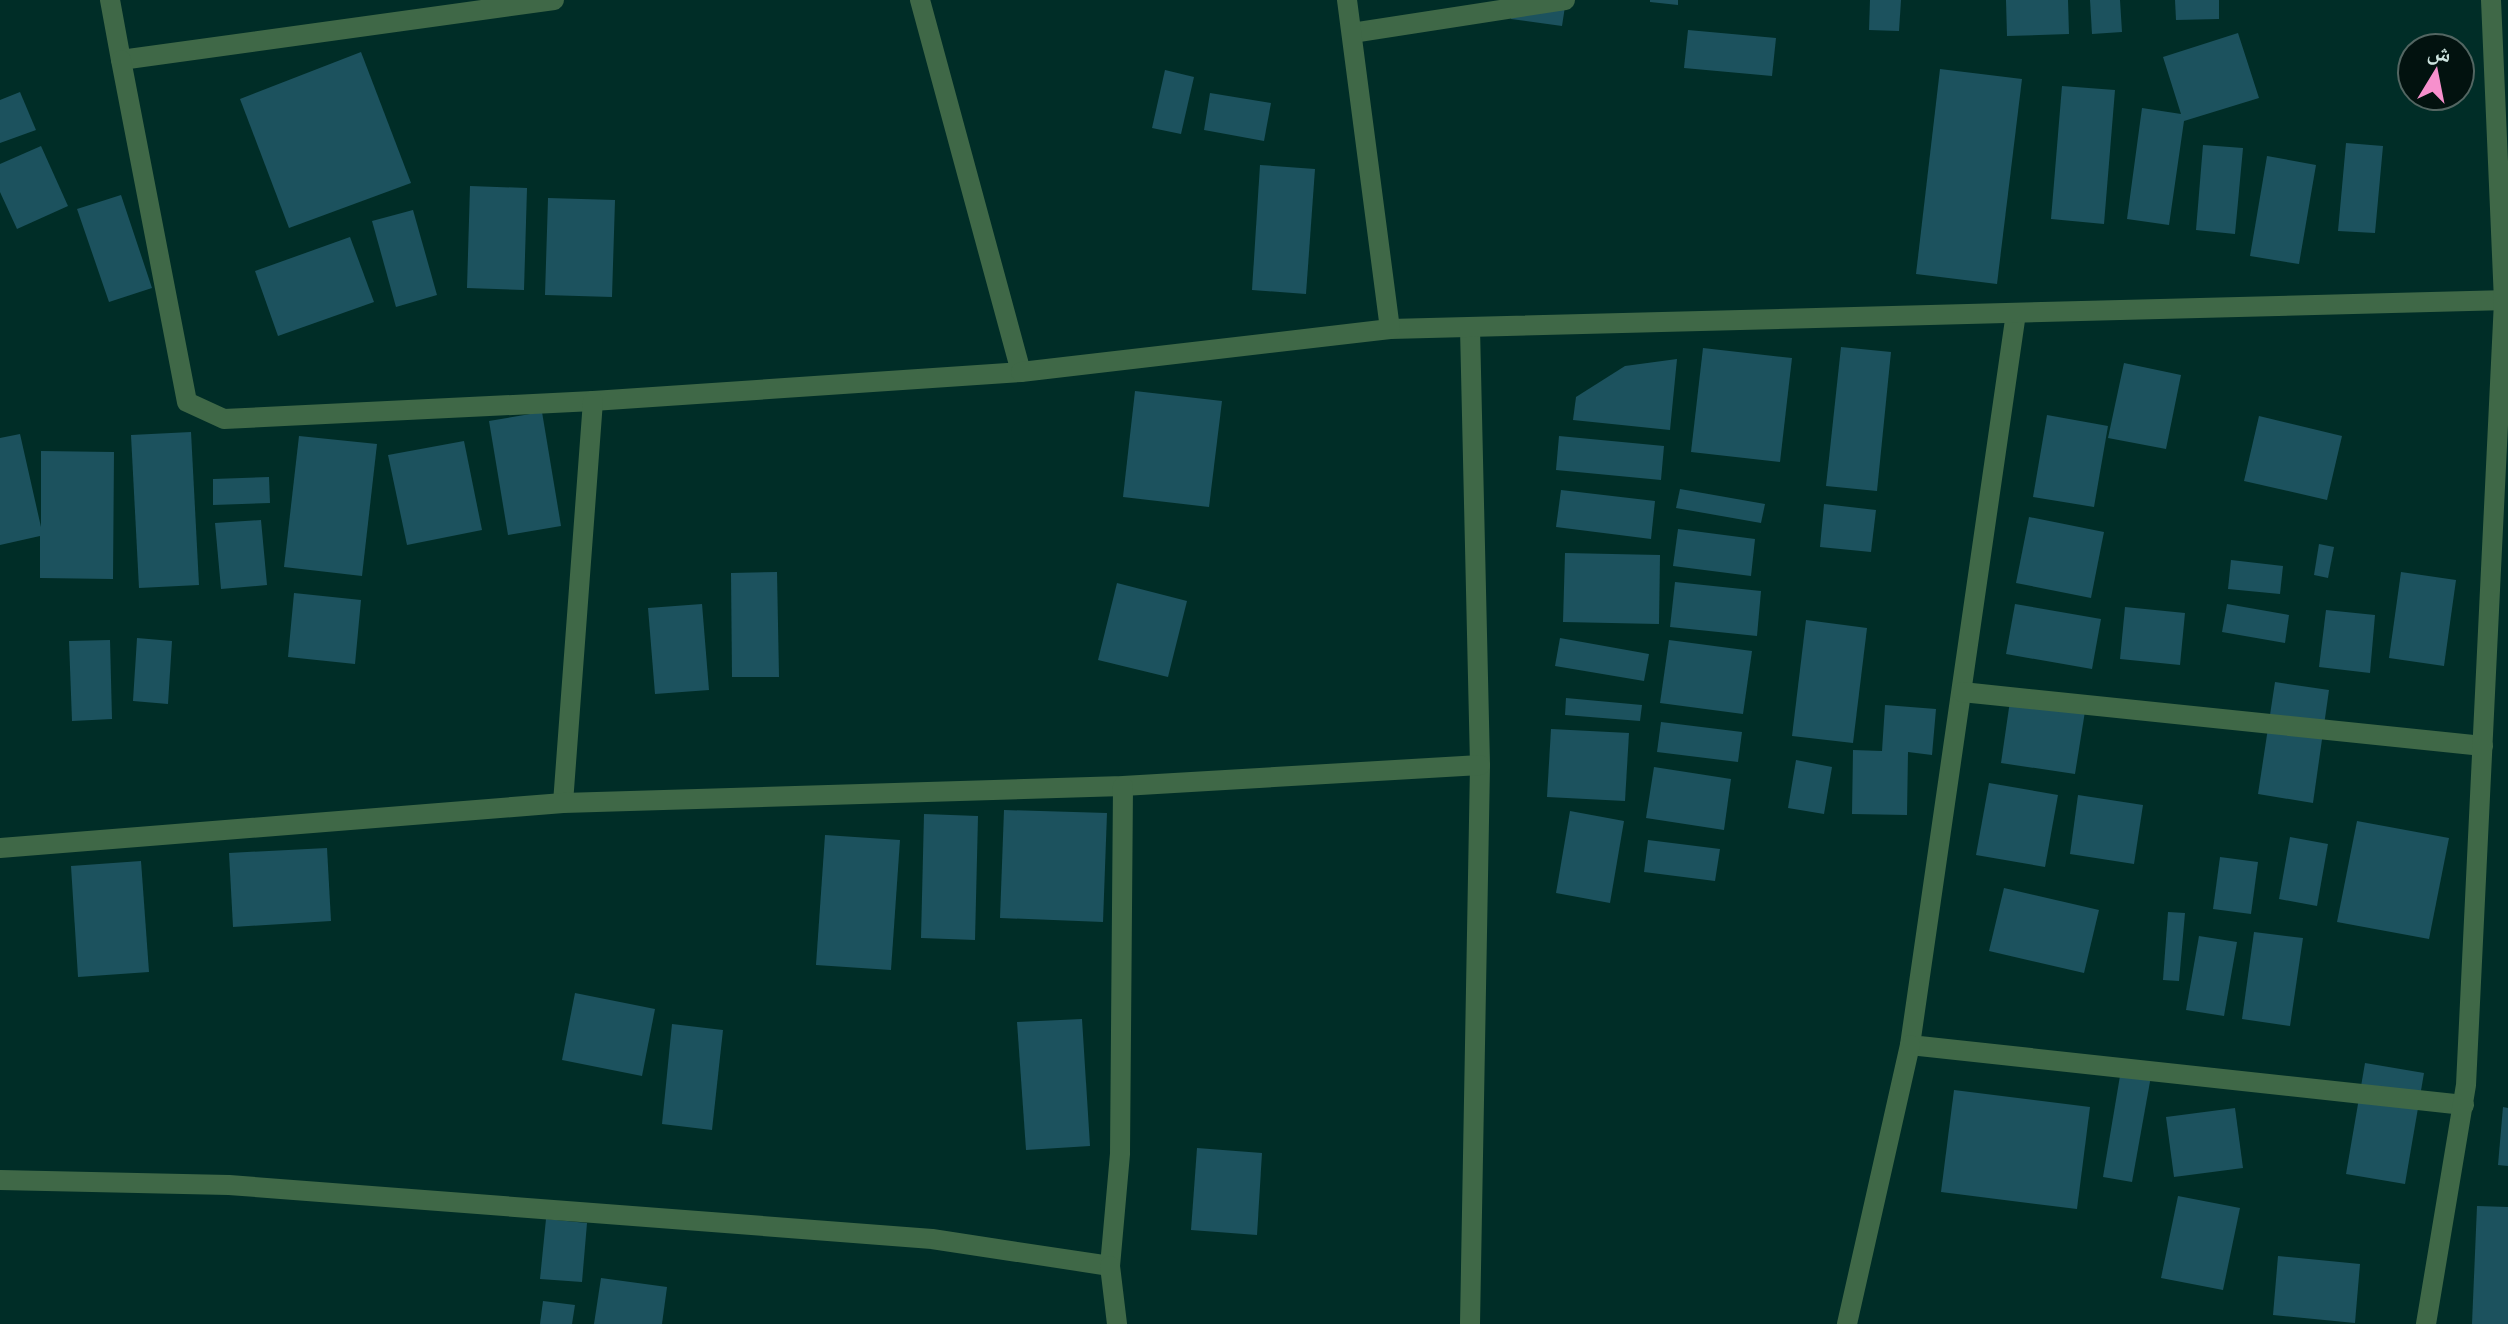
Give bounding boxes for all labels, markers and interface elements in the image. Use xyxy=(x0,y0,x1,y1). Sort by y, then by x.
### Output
north arrow xyxy=(2396,32,2476,112)
text: ش xyxy=(2426,36,2453,68)

